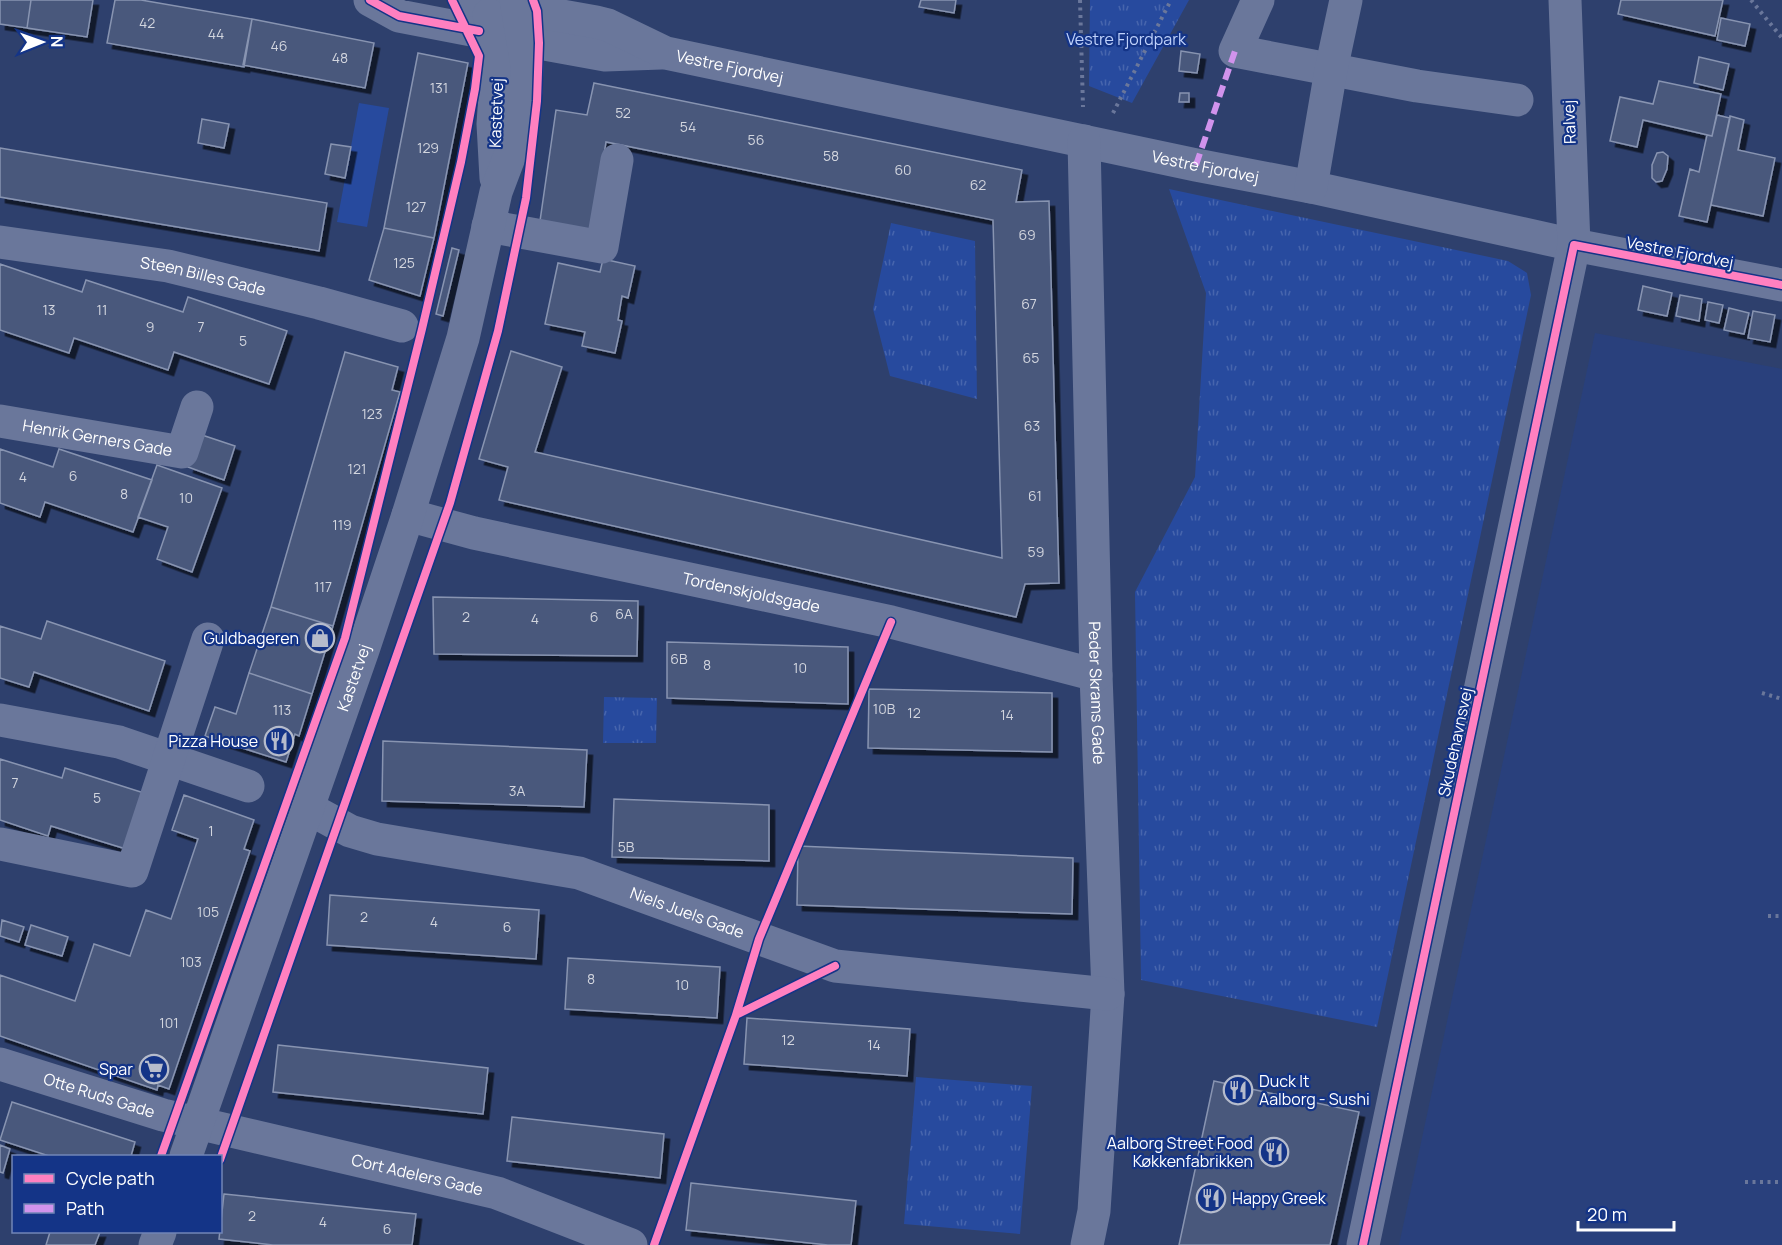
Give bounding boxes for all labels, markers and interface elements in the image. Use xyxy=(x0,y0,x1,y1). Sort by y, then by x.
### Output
north arrow xyxy=(12,12,72,72)
house number: 42 xyxy=(139,13,155,32)
house number: 44 xyxy=(208,24,224,43)
park label: Vestre Fjordpark xyxy=(1066,28,1187,50)
text: N xyxy=(46,36,68,48)
house number: 46 xyxy=(271,36,287,55)
street label: Vestre Fjordvej xyxy=(674,44,785,89)
house number: 48 xyxy=(332,48,348,67)
house number: 131 xyxy=(430,78,448,97)
street label: Kastetvej xyxy=(484,78,508,148)
street label: Ralvej xyxy=(1557,100,1581,144)
house number: 52 xyxy=(615,103,631,122)
house number: 54 xyxy=(680,117,696,136)
house number: 56 xyxy=(748,130,764,149)
house number: 129 xyxy=(417,138,439,157)
street label: Vestre Fjordvej xyxy=(1150,145,1261,188)
house number: 58 xyxy=(823,146,839,165)
house number: 60 xyxy=(894,160,912,179)
house number: 62 xyxy=(970,175,986,194)
house number: 127 xyxy=(406,197,426,216)
house number: 69 xyxy=(1018,225,1036,244)
street label: Vestre Fjordvej xyxy=(1624,231,1736,273)
street label: Steen Billes Gade xyxy=(139,251,268,301)
house number: 125 xyxy=(393,253,415,272)
house number: 67 xyxy=(1021,294,1037,313)
house number: 13 xyxy=(42,300,56,319)
house number: 11 xyxy=(97,300,107,319)
house number: 9 xyxy=(146,317,154,336)
house number: 7 xyxy=(197,317,205,336)
house number: 5 xyxy=(239,331,247,350)
house number: 65 xyxy=(1023,348,1039,367)
house number: 123 xyxy=(361,404,383,423)
street label: Henrik Gerners Gade xyxy=(21,414,174,461)
house number: 63 xyxy=(1024,416,1040,435)
house number: 121 xyxy=(348,459,366,478)
house number: 6 xyxy=(69,466,77,485)
house number: 4 xyxy=(19,467,27,486)
house number: 8 xyxy=(120,484,128,503)
house number: 61 xyxy=(1028,486,1042,505)
house number: 10 xyxy=(179,488,193,507)
house number: 119 xyxy=(332,515,352,534)
house number: 59 xyxy=(1028,542,1044,561)
street label: Tordenskjoldsgade xyxy=(681,567,822,618)
house number: 117 xyxy=(314,577,332,596)
house number: 6A xyxy=(615,604,633,623)
house number: 2 xyxy=(462,607,470,626)
house number: 6 xyxy=(590,607,598,626)
house number: 4 xyxy=(531,609,539,628)
street label: Peder Skrams Gade xyxy=(1084,621,1110,765)
shop icon: Guldbageren xyxy=(304,622,336,654)
place label: Guldbageren xyxy=(204,627,299,649)
street label: Kastetvej xyxy=(331,641,375,714)
house number: 6B xyxy=(670,649,688,668)
house number: 8 xyxy=(703,655,711,674)
house number: 10 xyxy=(793,658,807,677)
street label: Skudehavnsvej xyxy=(1433,685,1477,799)
house number: 10B xyxy=(873,699,896,718)
house number: 113 xyxy=(273,700,291,719)
house number: 12 xyxy=(907,703,921,722)
house number: 14 xyxy=(1000,705,1014,724)
restaurant icon: Pizza House xyxy=(263,725,295,757)
place label: Pizza House xyxy=(168,730,258,752)
house number: 7 xyxy=(11,773,19,792)
house number: 3A xyxy=(509,781,525,800)
house number: 5 xyxy=(93,788,101,807)
house number: 1 xyxy=(208,821,214,840)
house number: 5B xyxy=(618,837,635,856)
street label: Niels Juels Gade xyxy=(627,881,747,943)
house number: 105 xyxy=(197,902,219,921)
house number: 2 xyxy=(360,907,368,926)
house number: 4 xyxy=(430,912,438,931)
house number: 6 xyxy=(503,917,511,936)
house number: 103 xyxy=(180,952,202,971)
house number: 8 xyxy=(587,969,595,988)
house number: 10 xyxy=(675,975,689,994)
house number: 101 xyxy=(159,1013,179,1032)
house number: 12 xyxy=(781,1030,795,1049)
house number: 14 xyxy=(867,1035,881,1054)
supermarket icon: Spar xyxy=(138,1053,170,1085)
place label: Spar xyxy=(99,1058,133,1080)
street label: Otte Ruds Gade xyxy=(41,1067,158,1123)
place label: Duck It Aalborg - Sushi xyxy=(1259,1070,1370,1110)
restaurant icon: Duck It Aalborg - Sushi xyxy=(1222,1074,1254,1106)
place label: Aalborg Street Food Køkkenfabrikken xyxy=(1107,1132,1253,1172)
restaurant icon: Aalborg Street Food Køkkenfabrikken xyxy=(1258,1136,1290,1168)
street label: Cort Adelers Gade xyxy=(349,1148,485,1200)
legend xyxy=(12,1155,222,1233)
text: Cycle path xyxy=(66,1166,155,1190)
restaurant icon: Happy Greek xyxy=(1195,1182,1227,1214)
place label: Happy Greek xyxy=(1232,1187,1327,1209)
scale bar xyxy=(1578,1194,1674,1232)
text: Path xyxy=(66,1196,104,1220)
text: 20 m xyxy=(1587,1202,1627,1226)
house number: 2 xyxy=(248,1206,256,1225)
house number: 4 xyxy=(319,1212,327,1231)
house number: 6 xyxy=(383,1219,391,1238)

